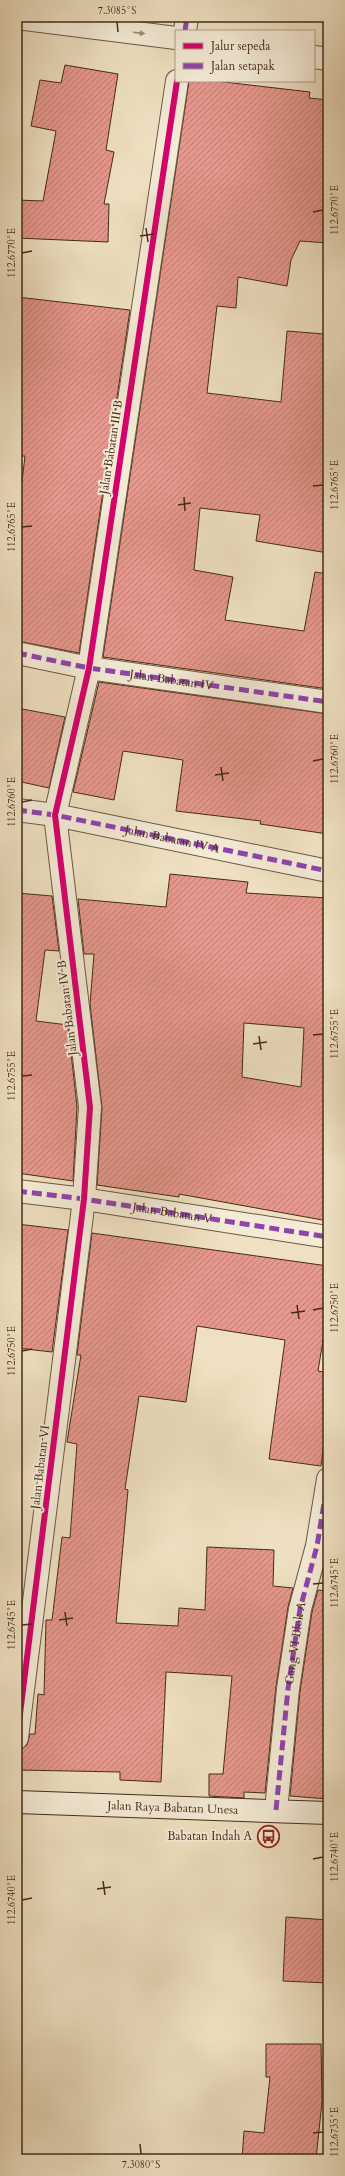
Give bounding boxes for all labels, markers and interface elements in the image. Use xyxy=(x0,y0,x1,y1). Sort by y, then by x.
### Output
text: 7.3085°S xyxy=(98,4,136,18)
one-way arrow xyxy=(133,30,145,36)
legend xyxy=(175,30,315,82)
text: Jalur sepeda xyxy=(209,38,271,54)
text: Jalan setapak xyxy=(209,58,276,74)
text: 112.6770°E xyxy=(328,185,342,235)
text: 112.6770°E xyxy=(5,228,19,278)
street label: Jalan Babatan III B xyxy=(95,399,126,497)
text: 112.6765°E xyxy=(328,460,342,510)
text: 112.6765°E xyxy=(5,502,19,552)
street label: Jalan Babatan IV xyxy=(127,666,215,694)
text: 112.6760°E xyxy=(328,734,342,784)
text: 112.6760°E xyxy=(5,777,19,827)
street label: Jalan Babatan IV A xyxy=(121,821,221,857)
street label: Jalan Babatan IV B xyxy=(53,959,81,1059)
text: 112.6755°E xyxy=(328,1009,342,1059)
text: 112.6755°E xyxy=(5,1051,19,1101)
street label: Jalan Babatan V xyxy=(130,1198,214,1227)
text: 112.6750°E xyxy=(328,1283,342,1333)
text: 112.6750°E xyxy=(5,1326,19,1376)
street label: Jalan Babatan VI xyxy=(27,1424,53,1512)
text: 112.6745°E xyxy=(328,1558,342,1608)
street label: Gang VI Blok A xyxy=(281,1599,310,1686)
text: 112.6745°E xyxy=(5,1600,19,1650)
street label: Jalan Raya Babatan Unesa xyxy=(105,1797,240,1818)
bus stop icon: Babatan Indah A xyxy=(255,1823,281,1849)
place label: Babatan Indah A xyxy=(167,1828,252,1844)
text: 112.6740°E xyxy=(328,1832,342,1882)
text: 112.6740°E xyxy=(5,1875,19,1925)
text: 112.6735°E xyxy=(328,2107,342,2157)
text: 7.3080°S xyxy=(122,2158,160,2172)

